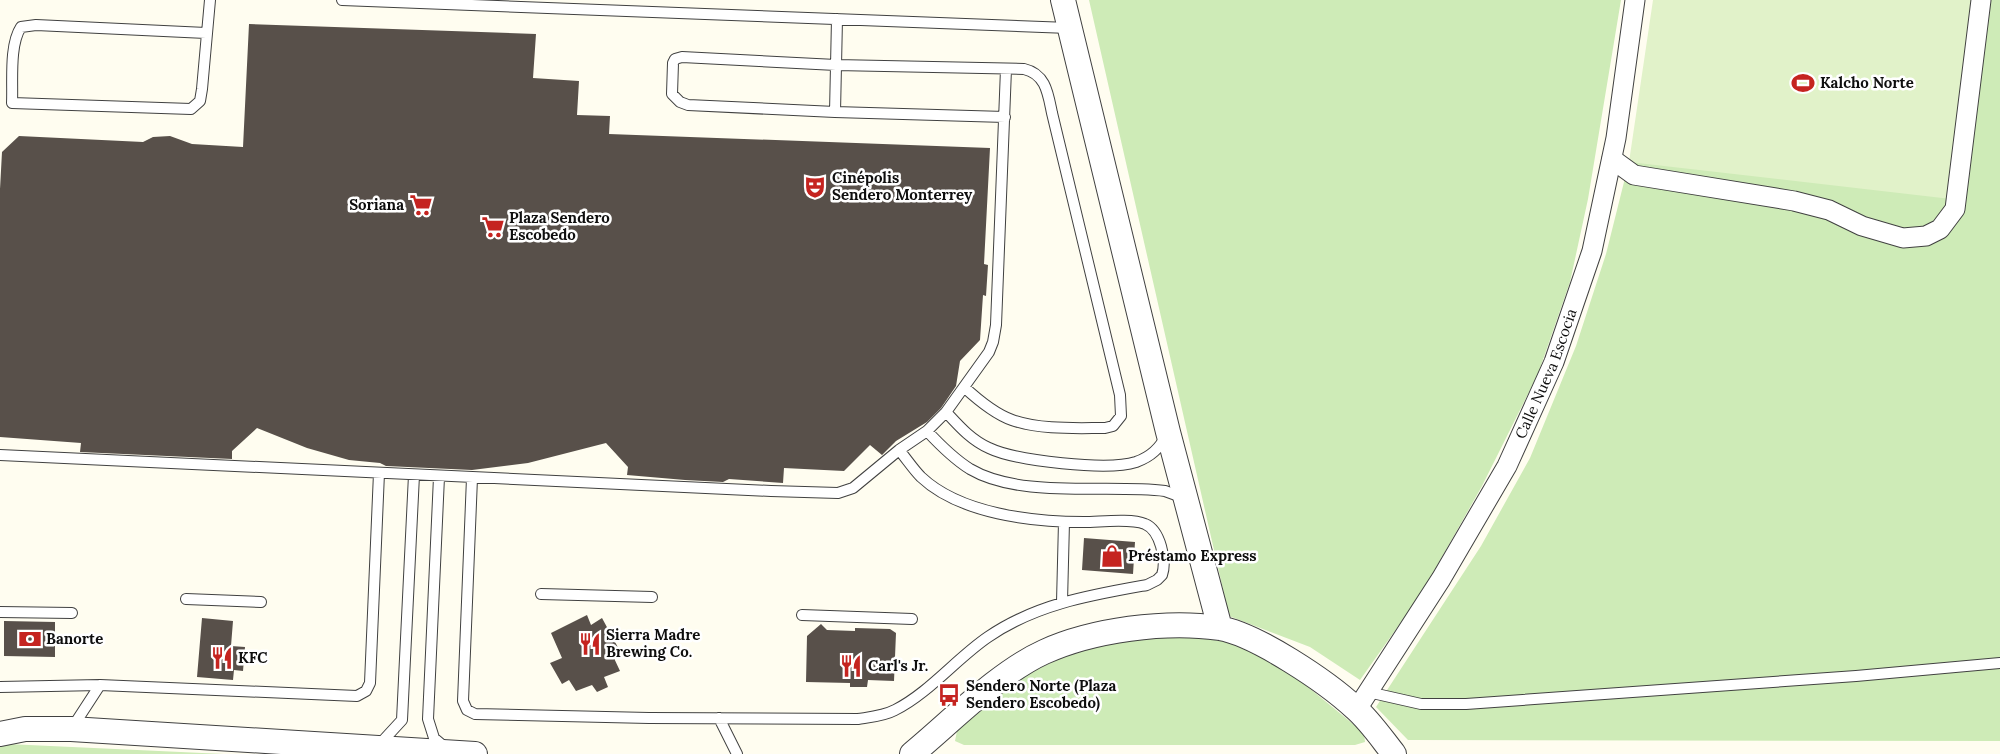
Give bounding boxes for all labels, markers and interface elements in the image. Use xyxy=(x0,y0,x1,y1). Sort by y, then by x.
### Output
sports icon: Kalcho Norte xyxy=(1790,70,1816,96)
place label: Kalcho Norte xyxy=(1820,73,1914,92)
place label: Cinépolis Sendero Monterrey xyxy=(832,168,973,204)
theatre icon: Cinépolis Sendero Monterrey xyxy=(802,174,828,200)
supermarket icon: Soriana xyxy=(408,192,434,218)
place label: Soriana xyxy=(349,195,404,214)
place label: Plaza Sendero Escobedo xyxy=(509,208,610,244)
supermarket icon: Plaza Sendero Escobedo xyxy=(480,214,506,240)
street label: Calle Nueva Escocia xyxy=(1511,306,1581,442)
shop icon: Préstamo Express xyxy=(1099,543,1125,569)
place label: Préstamo Express xyxy=(1128,546,1257,565)
place label: Sierra Madre Brewing Co. xyxy=(606,625,700,661)
bank icon: Banorte xyxy=(17,626,43,652)
place label: Banorte xyxy=(46,629,103,648)
restaurant icon: Sierra Madre Brewing Co. xyxy=(577,631,603,657)
restaurant icon: KFC xyxy=(209,645,235,671)
place label: KFC xyxy=(238,648,268,667)
restaurant icon: Carl's Jr. xyxy=(838,653,864,679)
place label: Carl's Jr. xyxy=(868,656,928,675)
place label: Sendero Norte (Plaza Sendero Escobedo) xyxy=(966,676,1116,713)
bus stop icon: Sendero Norte (Plaza Sendero Escobedo) xyxy=(936,682,962,708)

